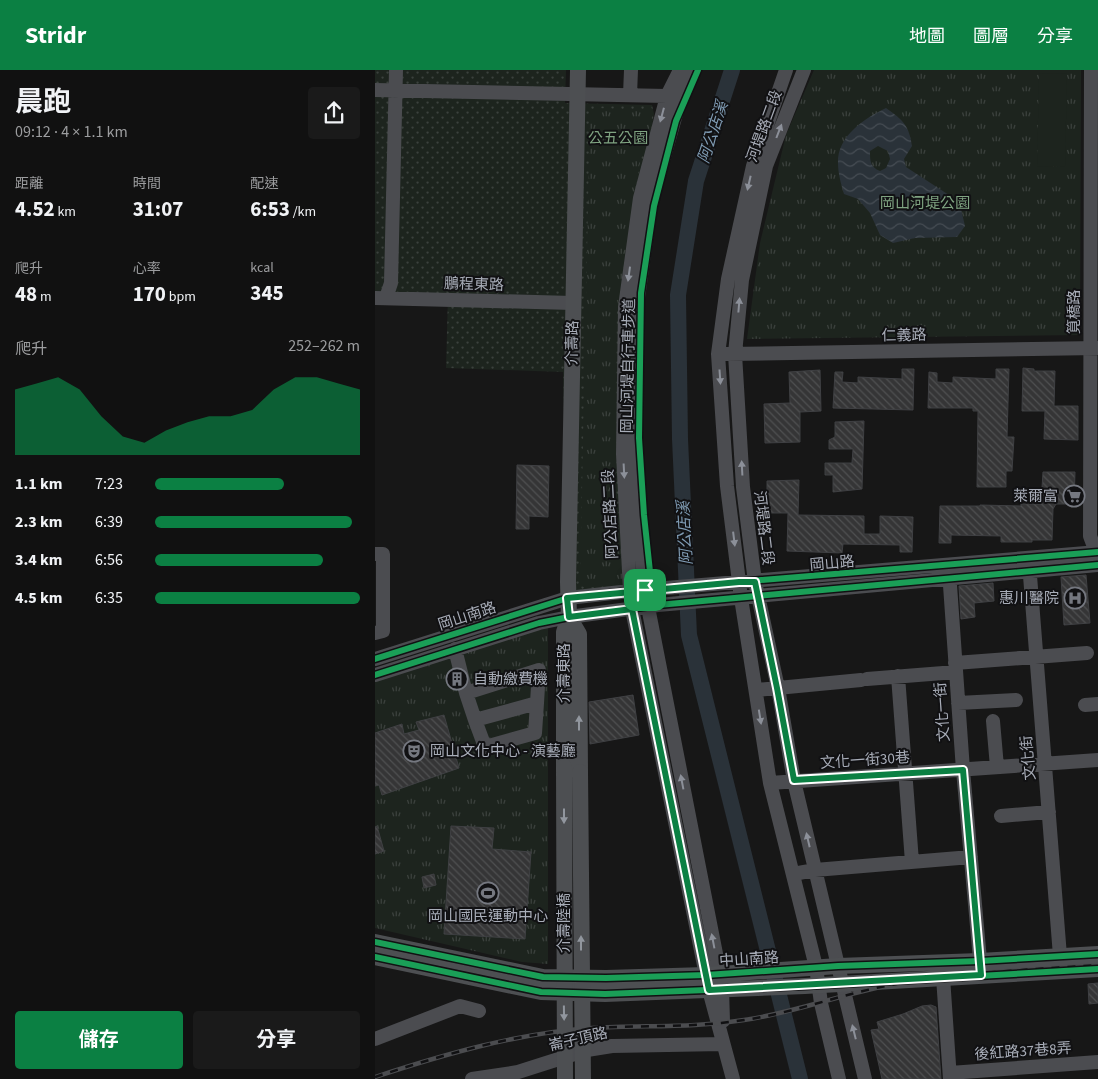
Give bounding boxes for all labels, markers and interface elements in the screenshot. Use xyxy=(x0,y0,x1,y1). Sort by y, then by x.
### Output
text: Stridr xyxy=(25,18,86,53)
text: 地圖 xyxy=(909,24,945,49)
text: 圖層 xyxy=(973,24,1009,49)
text: 分享 xyxy=(1037,24,1073,49)
text: 晨跑 xyxy=(15,82,71,122)
button: share xyxy=(308,87,360,139)
street label: 河堤路二段 xyxy=(742,87,787,165)
water label: 阿公店溪 xyxy=(693,97,734,166)
one-way arrow xyxy=(658,108,666,123)
text: 09:12 · 4 × 1.1 km xyxy=(15,121,128,143)
one-way arrow xyxy=(776,123,783,138)
park label: 公五公園 xyxy=(588,128,648,149)
text: 距離 xyxy=(15,174,43,194)
text: 時間 xyxy=(133,174,161,194)
text: 配速 xyxy=(250,174,278,194)
one-way arrow xyxy=(745,175,753,190)
park label: 岡山河堤公園 xyxy=(880,193,970,214)
text: 4.52 xyxy=(15,194,55,224)
text: 31:07 xyxy=(133,194,183,224)
text: 6:53 xyxy=(250,194,290,224)
text: km xyxy=(55,202,76,222)
text: /km xyxy=(290,202,316,222)
text: kcal xyxy=(250,258,274,278)
text: 爬升 xyxy=(15,259,43,279)
text: 心率 xyxy=(133,259,161,279)
one-way arrow xyxy=(625,266,633,282)
street label: 鵬程東路 xyxy=(444,273,504,296)
text: 345 xyxy=(250,278,284,308)
text: 48 xyxy=(15,279,37,309)
text: 170 xyxy=(133,279,166,309)
text: m xyxy=(37,287,52,307)
text: bpm xyxy=(166,287,196,307)
street label: 筧橋路 xyxy=(1064,289,1085,335)
one-way arrow xyxy=(736,297,744,313)
street label: 岡山河堤自行車步道 xyxy=(617,298,640,434)
street label: 介壽路 xyxy=(562,320,583,366)
street label: 仁義路 xyxy=(881,325,927,346)
text: 252–262 m xyxy=(288,335,360,357)
text: 爬升 xyxy=(15,338,47,360)
one-way arrow xyxy=(716,369,724,385)
one-way arrow xyxy=(737,459,745,475)
one-way arrow xyxy=(621,464,629,480)
street label: 阿公店路二段 xyxy=(598,468,623,559)
text: 1.1 km xyxy=(15,473,62,495)
text: 7:23 xyxy=(95,473,123,495)
supermarket icon: 萊爾富 xyxy=(1062,484,1086,508)
place label: 萊爾富 xyxy=(1013,486,1058,507)
street label: 河堤路二段 xyxy=(749,490,778,567)
water label: 阿公店溪 xyxy=(672,498,698,565)
text: 2.3 km xyxy=(15,511,62,533)
text: 6:39 xyxy=(95,511,123,533)
one-way arrow xyxy=(730,531,738,547)
text: 3.4 km xyxy=(15,549,62,571)
text: 6:56 xyxy=(95,549,123,571)
street label: 岡山路 xyxy=(809,551,855,576)
pin xyxy=(624,569,666,611)
icon: arrive xyxy=(631,576,659,604)
hospital icon: 惠川醫院 xyxy=(1063,586,1087,610)
text: 4.5 km xyxy=(15,587,62,609)
text: 6:35 xyxy=(95,587,123,609)
place label: 惠川醫院 xyxy=(999,588,1059,609)
street label: 岡山南路 xyxy=(435,597,499,636)
street label: 介壽東路 xyxy=(554,643,575,703)
building icon: 自動繳費機 xyxy=(445,667,469,691)
place label: 自動繳費機 xyxy=(473,669,548,690)
street label: 文化一街 xyxy=(930,681,955,743)
one-way arrow xyxy=(756,709,764,725)
one-way arrow xyxy=(575,715,583,731)
street label: 文化街 xyxy=(1016,735,1041,781)
theatre icon: 岡山文化中心 - 演藝廳 xyxy=(402,739,426,763)
place label: 岡山文化中心 - 演藝廳 xyxy=(430,741,576,762)
street label: 文化一街30巷 xyxy=(819,747,911,774)
one-way arrow xyxy=(678,774,686,789)
one-way arrow xyxy=(560,808,568,824)
one-way arrow xyxy=(804,832,812,847)
sports icon: 岡山國民運動中心 xyxy=(476,881,500,905)
street label: 介壽陸橋 xyxy=(554,893,575,953)
place label: 岡山國民運動中心 xyxy=(428,906,548,927)
one-way arrow xyxy=(709,933,717,949)
one-way arrow xyxy=(577,935,585,951)
street label: 中山南路 xyxy=(718,947,780,972)
one-way arrow xyxy=(560,1006,568,1022)
button: 儲存 xyxy=(15,1011,183,1069)
button: 分享 xyxy=(193,1011,360,1069)
street label: 崙子頂路 xyxy=(547,1023,610,1056)
one-way arrow xyxy=(850,1024,858,1039)
street label: 後紅路37巷8弄 xyxy=(974,1038,1072,1065)

